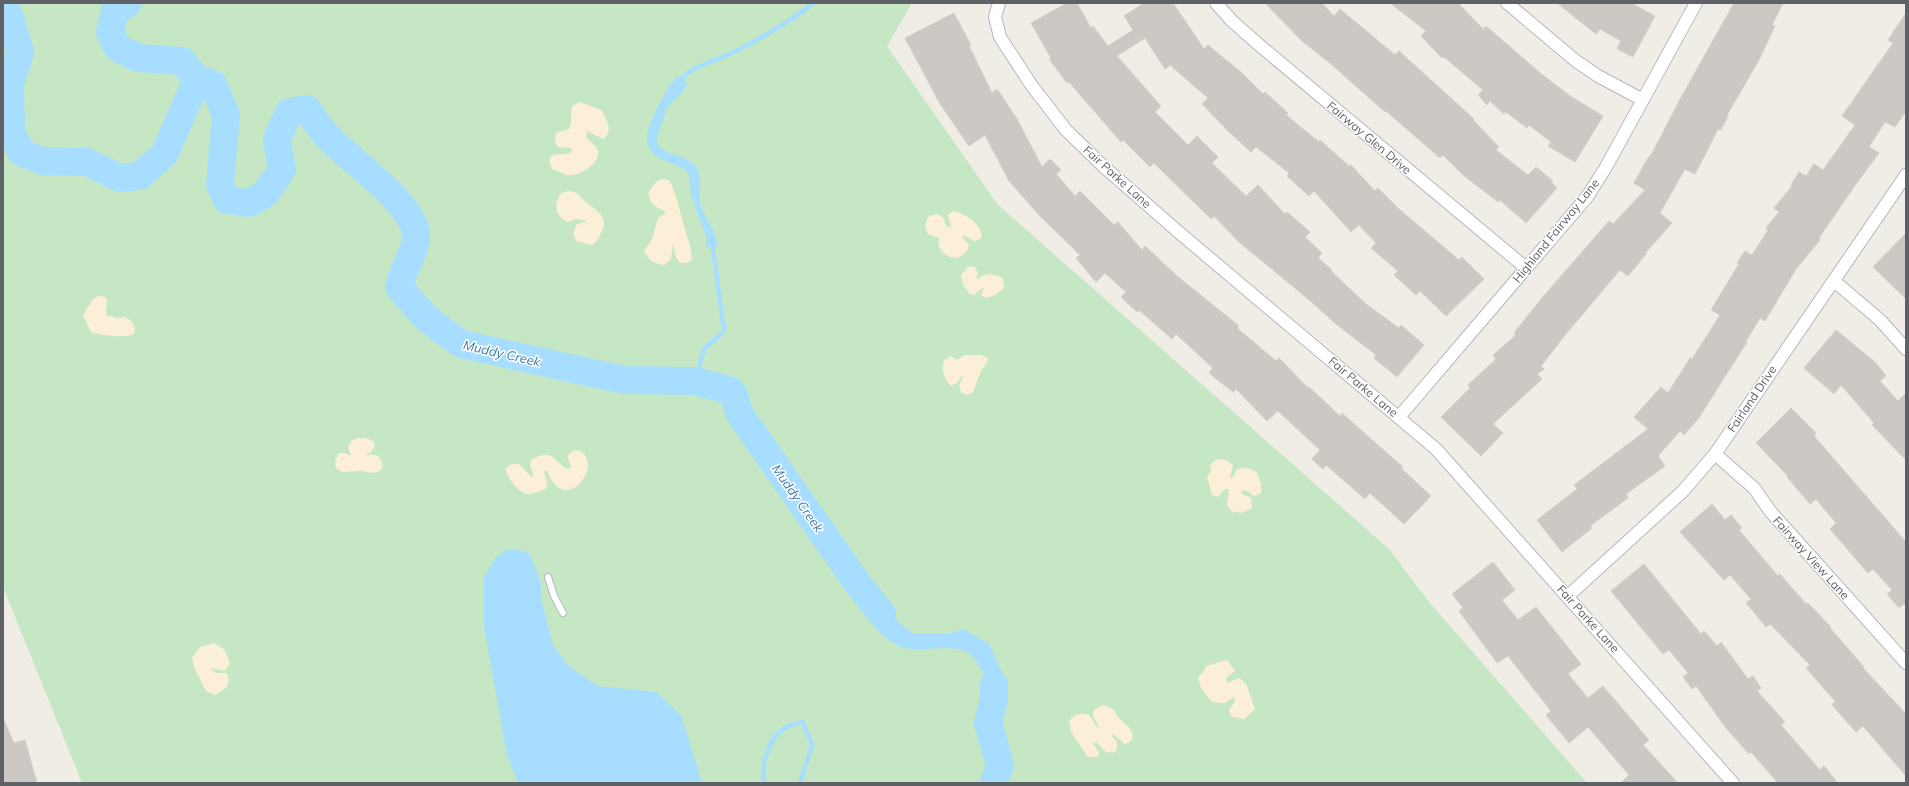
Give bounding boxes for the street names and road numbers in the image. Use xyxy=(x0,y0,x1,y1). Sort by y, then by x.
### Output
street label: Fairway Glen Drive xyxy=(1324,98,1415,177)
street label: Fair Parke Lane xyxy=(1080,142,1154,211)
street label: Highland Fairway Lane xyxy=(1509,176,1602,286)
street label: Fair Parke Lane xyxy=(1326,353,1401,420)
street label: Fairland Drive xyxy=(1724,362,1779,435)
street label: Fairway View Lane xyxy=(1770,513,1853,602)
street label: Fair Parke Lane xyxy=(1554,582,1623,656)

